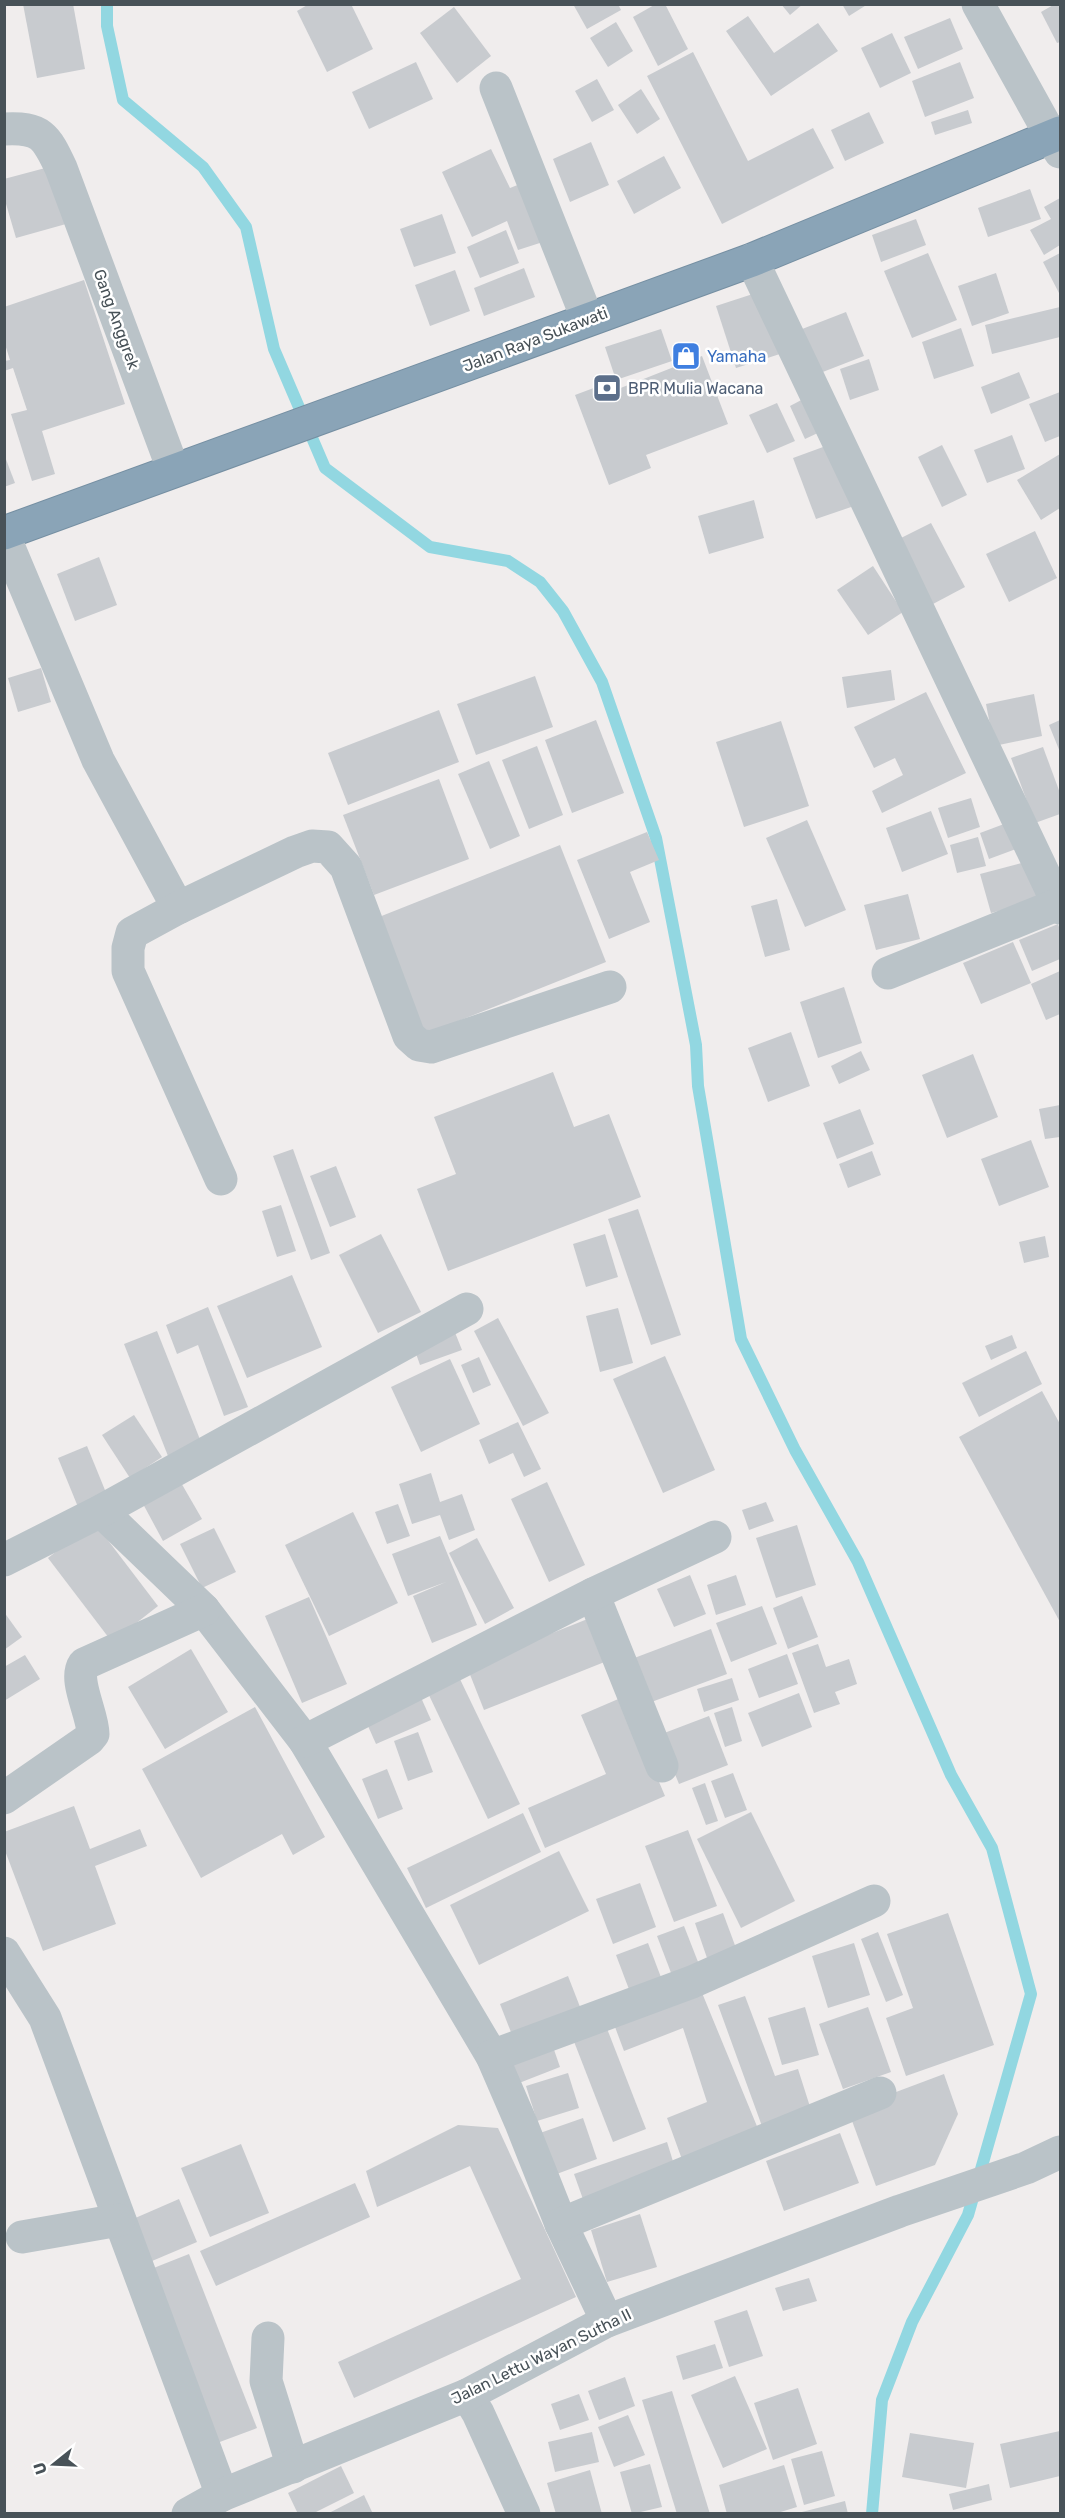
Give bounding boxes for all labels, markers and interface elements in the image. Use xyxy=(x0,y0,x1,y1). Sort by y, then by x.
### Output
street label: Gang Anggrek xyxy=(90,267,144,373)
street label: Jalan Raya Sukawati xyxy=(460,303,610,376)
shop icon: Yamaha xyxy=(670,340,702,372)
place label: Yamaha xyxy=(707,347,766,366)
bank icon: BPR Mulia Wacana xyxy=(591,372,623,404)
place label: BPR Mulia Wacana xyxy=(628,379,763,398)
street label: Jalan Lettu Wayan Sutha II xyxy=(448,2305,634,2408)
north arrow xyxy=(24,2434,84,2494)
text: U xyxy=(29,2460,51,2477)

